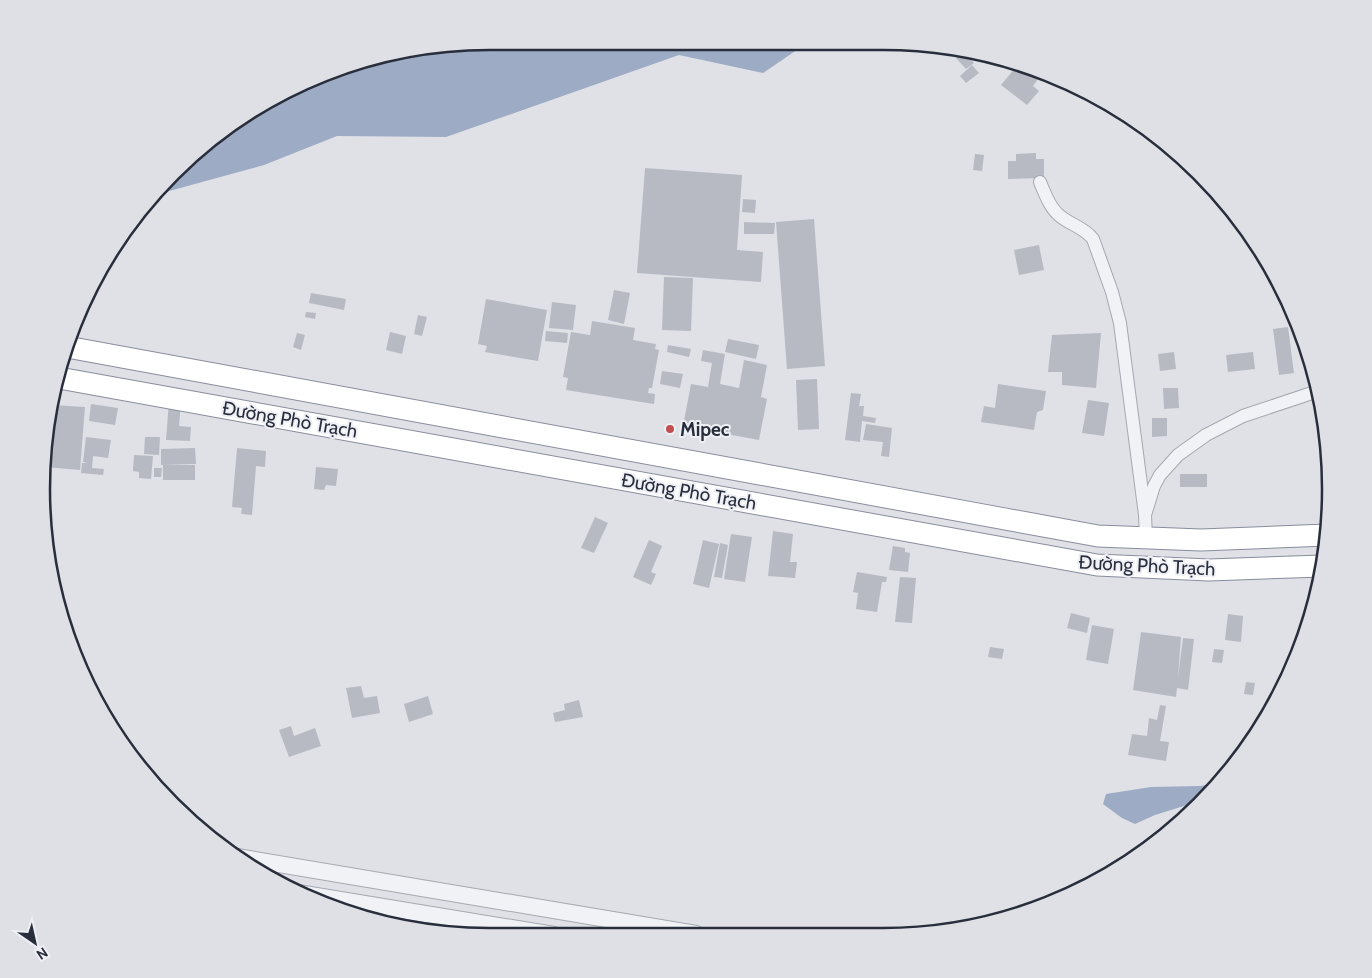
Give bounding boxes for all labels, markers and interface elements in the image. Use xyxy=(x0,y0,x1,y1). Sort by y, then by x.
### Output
street label: Đường Phò Trạch xyxy=(221,396,359,443)
place label: Mipec xyxy=(680,418,730,441)
marker: Mipec xyxy=(664,423,676,435)
street label: Đường Phò Trạch xyxy=(620,468,758,515)
street label: Đường Phò Trạch xyxy=(1078,550,1216,581)
north arrow xyxy=(10,918,60,968)
text: N xyxy=(33,944,51,964)

